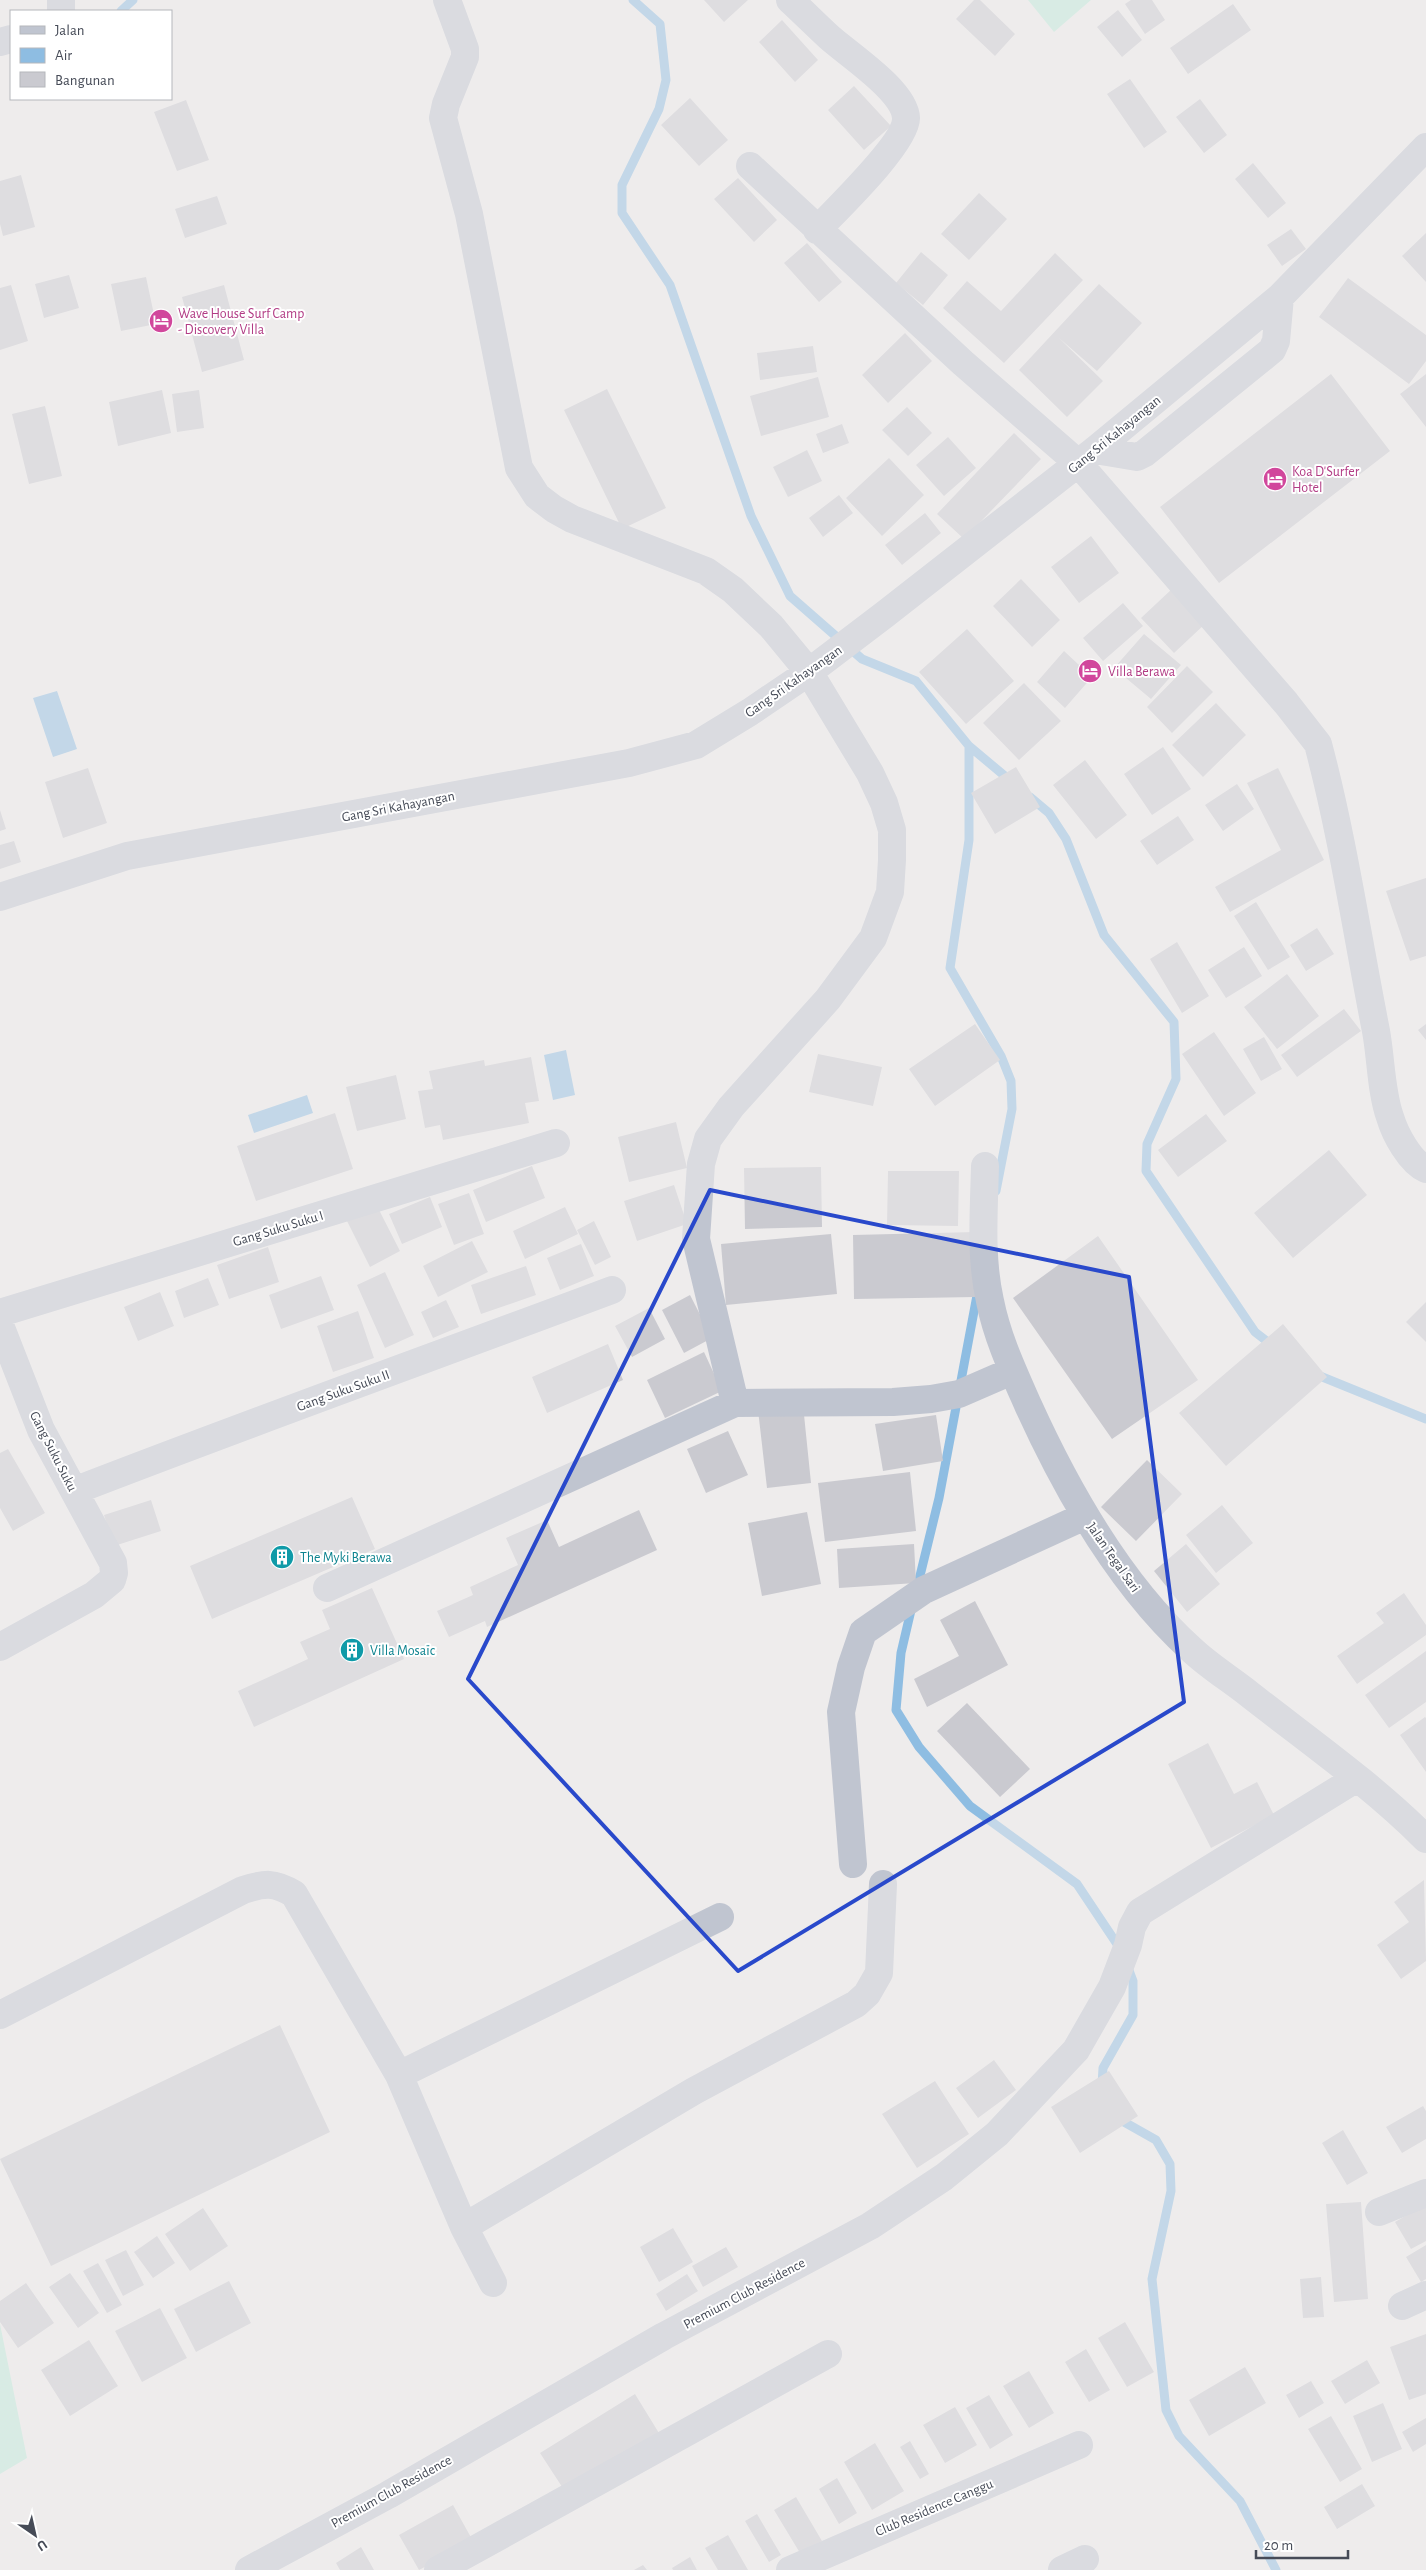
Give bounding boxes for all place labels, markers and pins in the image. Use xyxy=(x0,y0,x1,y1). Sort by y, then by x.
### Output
place label: Wave House Surf Camp - Discovery Villa xyxy=(178,307,304,337)
hotel icon: Wave House Surf Camp - Discovery Villa xyxy=(148,308,174,334)
place label: Koa D'Surfer Hotel xyxy=(1292,465,1360,495)
hotel icon: Koa D'Surfer Hotel xyxy=(1262,466,1288,492)
hotel icon: Villa Berawa xyxy=(1077,658,1103,684)
place label: Villa Berawa xyxy=(1108,665,1176,679)
building icon: The Myki Berawa xyxy=(269,1544,295,1570)
place label: The Myki Berawa xyxy=(300,1551,392,1565)
building icon: Villa Mosaïc xyxy=(339,1637,365,1663)
place label: Villa Mosaïc xyxy=(370,1644,436,1658)

